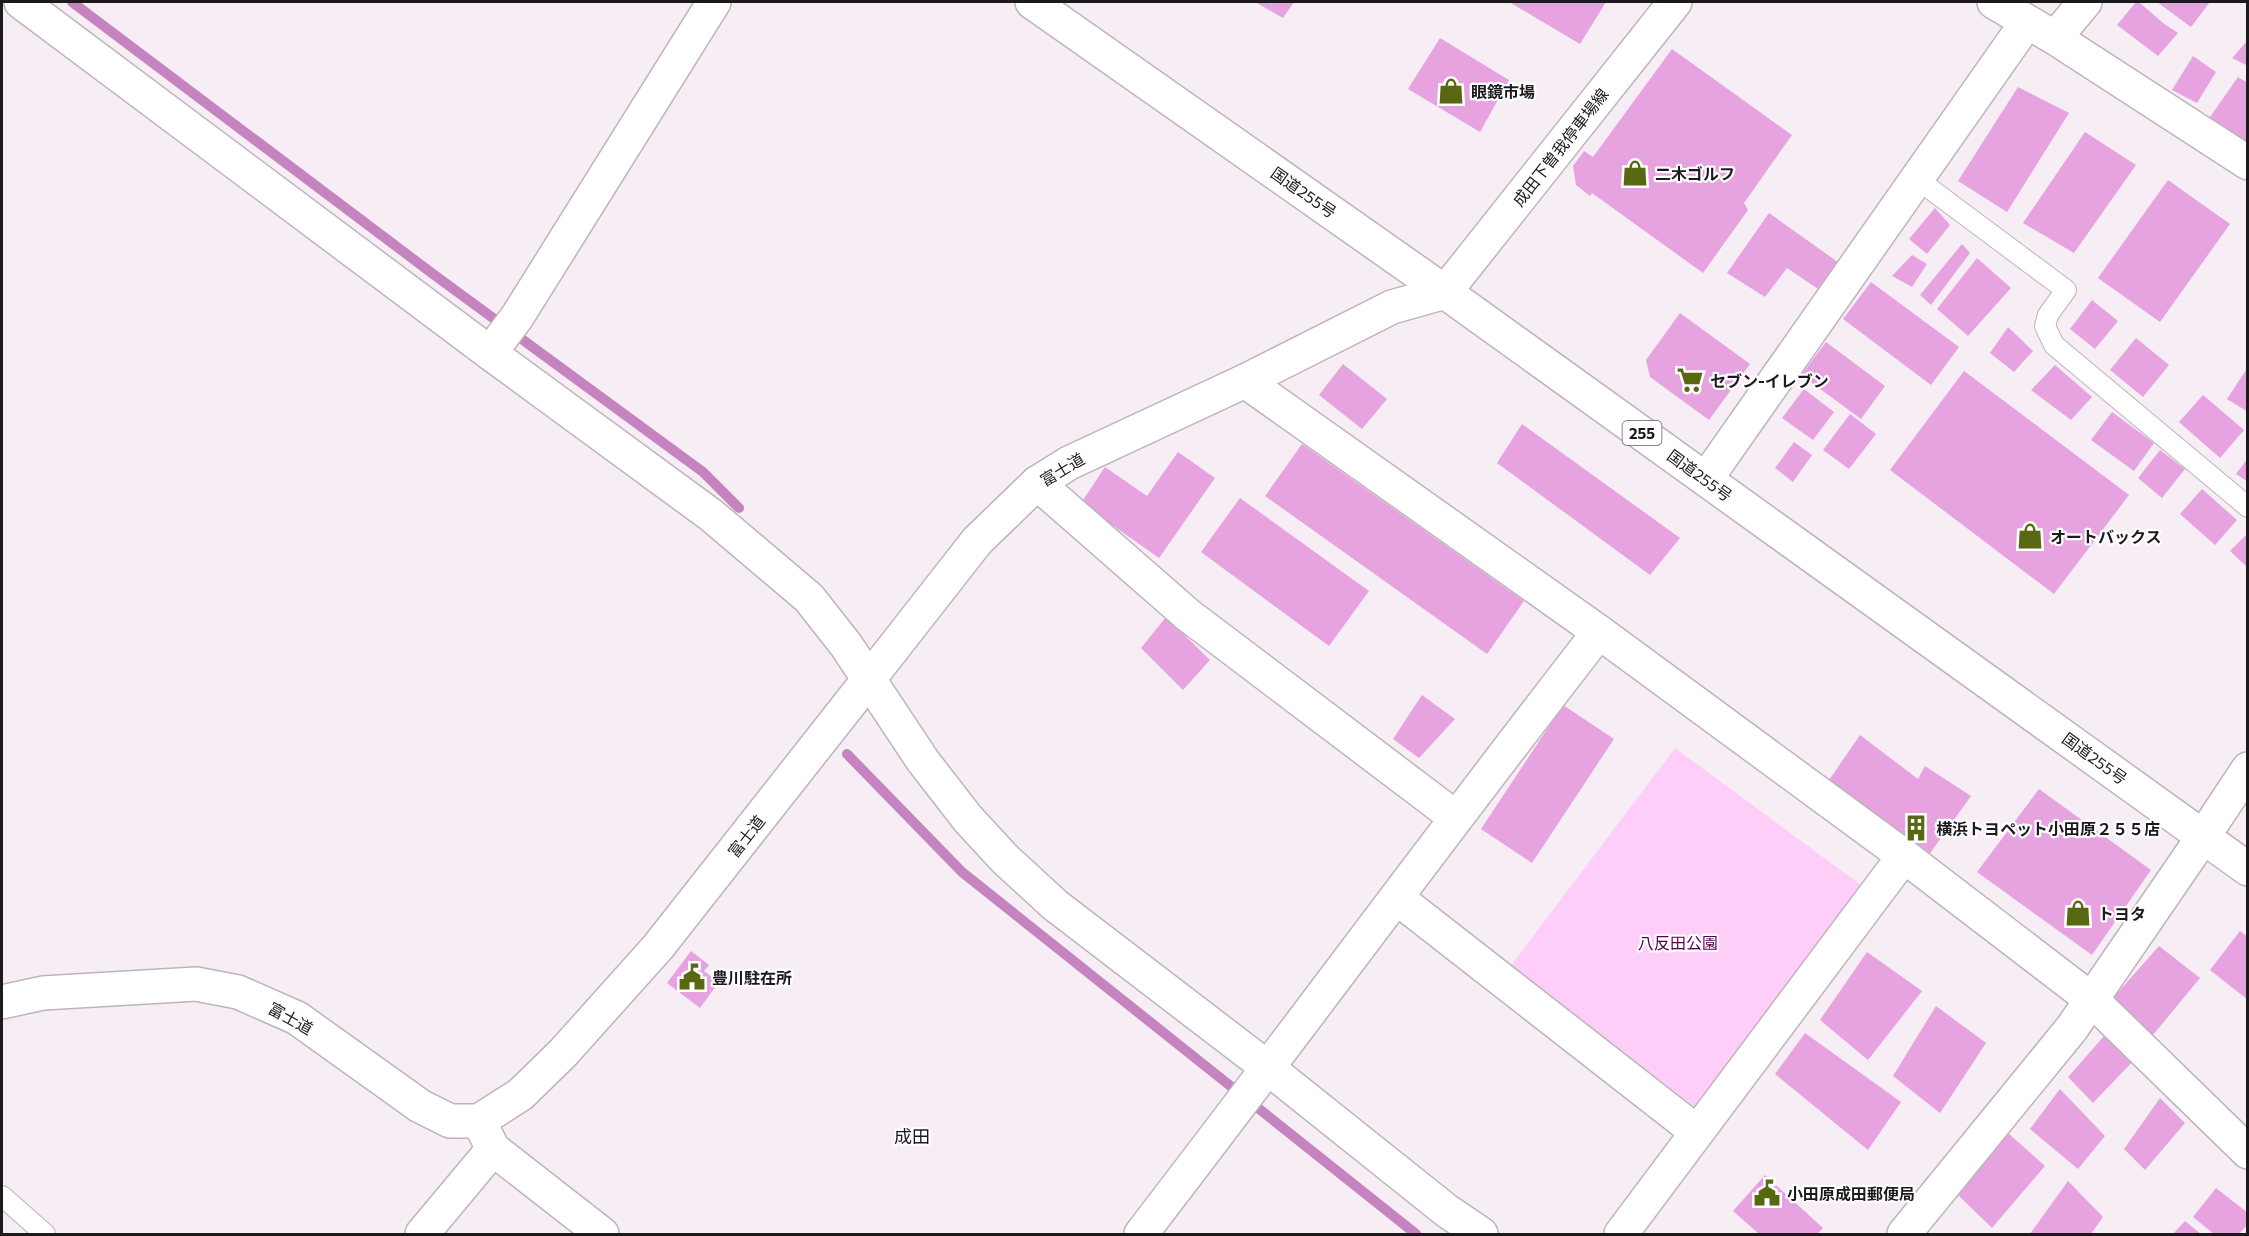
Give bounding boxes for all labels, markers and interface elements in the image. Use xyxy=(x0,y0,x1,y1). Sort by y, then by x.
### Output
shop icon: 眼鏡市場 xyxy=(1436,76,1466,106)
place label: 眼鏡市場 xyxy=(1471,82,1535,101)
street label: 成田下曽我停車場線 xyxy=(1508,84,1612,210)
shop icon: 二木ゴルフ xyxy=(1620,158,1650,188)
street label: 国道255号 xyxy=(1268,163,1340,221)
place label: 二木ゴルフ xyxy=(1655,164,1735,183)
supermarket icon: セブン-イレブン xyxy=(1675,365,1705,395)
place label: セブン-イレブン xyxy=(1710,371,1829,390)
road number: 255 xyxy=(1622,421,1662,445)
street label: 国道255号 xyxy=(1664,445,1736,505)
street label: 富士道 xyxy=(1037,448,1087,490)
shop icon: オートバックス xyxy=(2015,521,2045,551)
place label: オートバックス xyxy=(2050,527,2162,546)
street label: 国道255号 xyxy=(2059,728,2131,788)
street label: 富士道 xyxy=(724,811,768,861)
building icon: 横浜トヨペット小田原２５５店 xyxy=(1901,813,1931,843)
place label: 横浜トヨペット小田原２５５店 xyxy=(1936,819,2160,838)
shop icon: トヨタ xyxy=(2063,898,2093,928)
place label: トヨタ xyxy=(2098,904,2146,923)
park label: 八反田公園 xyxy=(1638,933,1718,952)
public building icon: 豊川駐在所 xyxy=(677,962,707,992)
place label: 豊川駐在所 xyxy=(712,968,792,987)
street label: 富士道 xyxy=(265,998,317,1038)
district label: 成田 xyxy=(894,1125,930,1147)
public building icon: 小田原成田郵便局 xyxy=(1752,1178,1782,1208)
place label: 小田原成田郵便局 xyxy=(1787,1184,1915,1203)

